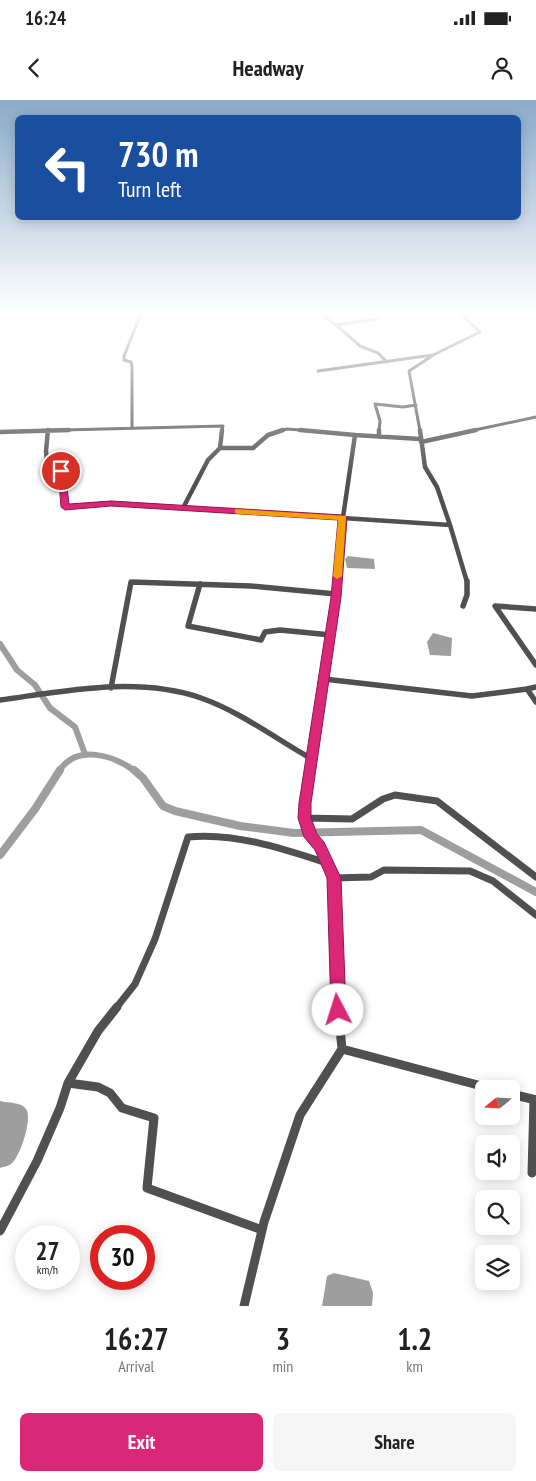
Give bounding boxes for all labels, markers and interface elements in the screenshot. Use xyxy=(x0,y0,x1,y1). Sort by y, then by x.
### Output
text: 16:24 xyxy=(25,6,66,30)
icon: back xyxy=(20,54,48,82)
text: Headway xyxy=(232,54,304,82)
icon: person xyxy=(488,54,516,82)
text: 730 m xyxy=(118,131,199,177)
icon: left xyxy=(35,135,100,200)
text: Turn left xyxy=(118,175,182,203)
pin xyxy=(40,450,82,492)
icon: arrive xyxy=(47,457,75,485)
position arrow xyxy=(311,983,363,1035)
north arrow xyxy=(475,1080,520,1125)
map controls xyxy=(475,1080,520,1290)
button: sound xyxy=(475,1135,520,1180)
button: search xyxy=(475,1190,520,1235)
speed limit sign: 30 xyxy=(90,1225,155,1290)
text: 27 xyxy=(36,1235,59,1267)
button: layers xyxy=(475,1245,520,1290)
text: km/h xyxy=(37,1262,58,1277)
text: 16:27 xyxy=(104,1319,169,1358)
text: 3 xyxy=(276,1319,290,1358)
text: 1.2 xyxy=(397,1319,432,1358)
text: Arrival xyxy=(118,1356,154,1376)
text: min xyxy=(272,1356,293,1376)
text: km xyxy=(406,1356,423,1376)
button: Exit xyxy=(20,1413,263,1471)
button: Share xyxy=(273,1413,516,1471)

